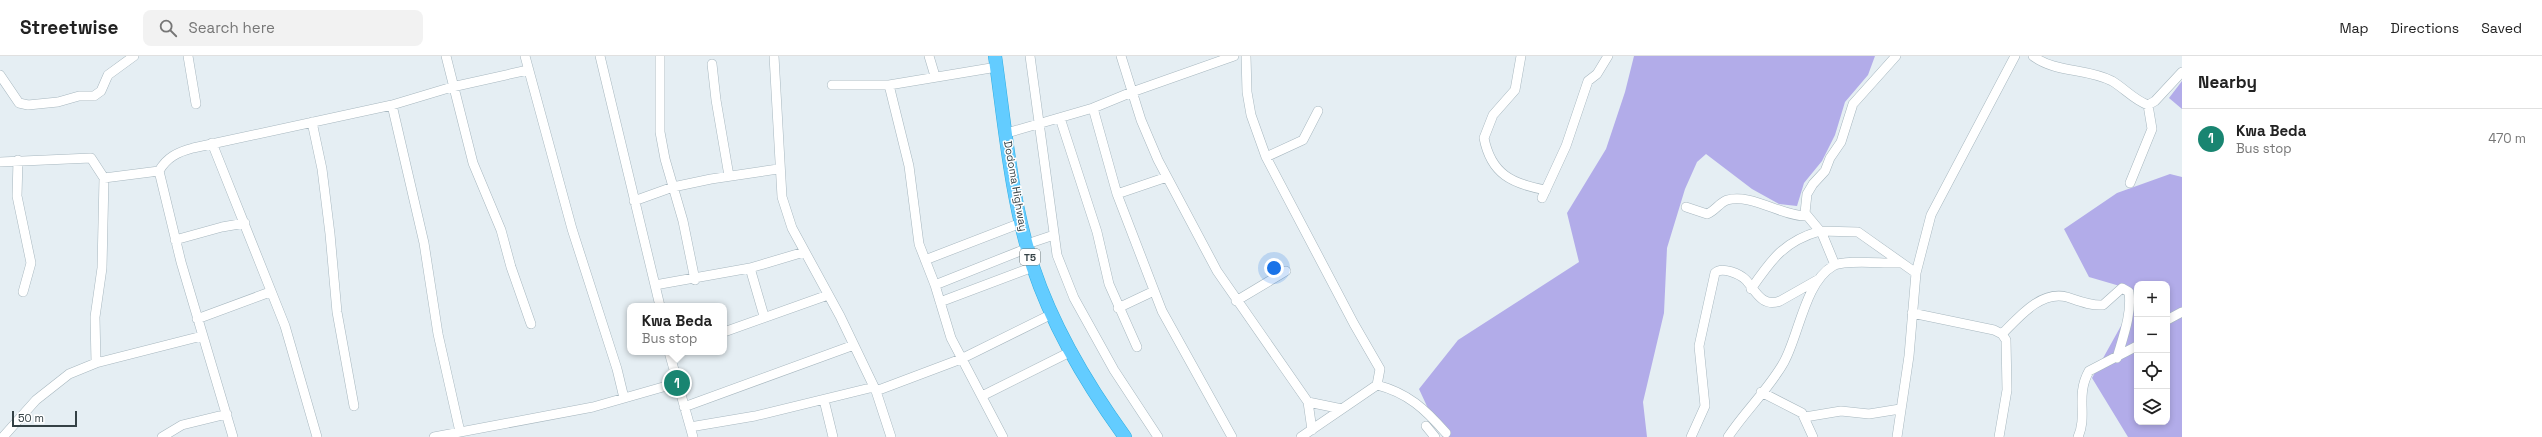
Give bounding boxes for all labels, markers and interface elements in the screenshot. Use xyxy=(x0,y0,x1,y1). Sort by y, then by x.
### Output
search box xyxy=(143,10,423,46)
text: Streetwise xyxy=(20,15,119,40)
icon: search xyxy=(157,17,179,39)
text: Search here xyxy=(189,18,275,37)
text: Map xyxy=(2339,19,2369,37)
text: Directions xyxy=(2391,19,2459,37)
text: Saved xyxy=(2481,19,2522,37)
text: Nearby xyxy=(2198,71,2257,93)
text: Kwa Beda xyxy=(2236,121,2306,140)
text: 1 xyxy=(2208,130,2214,147)
text: 470 m xyxy=(2488,130,2526,147)
street label: Dodoma Highway xyxy=(1001,140,1031,232)
text: Bus stop xyxy=(2236,140,2292,157)
road number: T5 xyxy=(1020,249,1040,265)
your location xyxy=(1264,258,1284,278)
map controls xyxy=(2134,281,2170,425)
button: + xyxy=(2134,281,2170,317)
popup xyxy=(627,303,727,355)
text: Kwa Beda xyxy=(642,311,712,330)
button: − xyxy=(2134,317,2170,353)
text: Bus stop xyxy=(642,330,697,347)
button: locate xyxy=(2134,353,2170,389)
pin: 1 xyxy=(664,368,690,398)
button: layers xyxy=(2134,389,2170,425)
scale bar xyxy=(12,409,77,428)
text: 50 m xyxy=(18,411,44,425)

